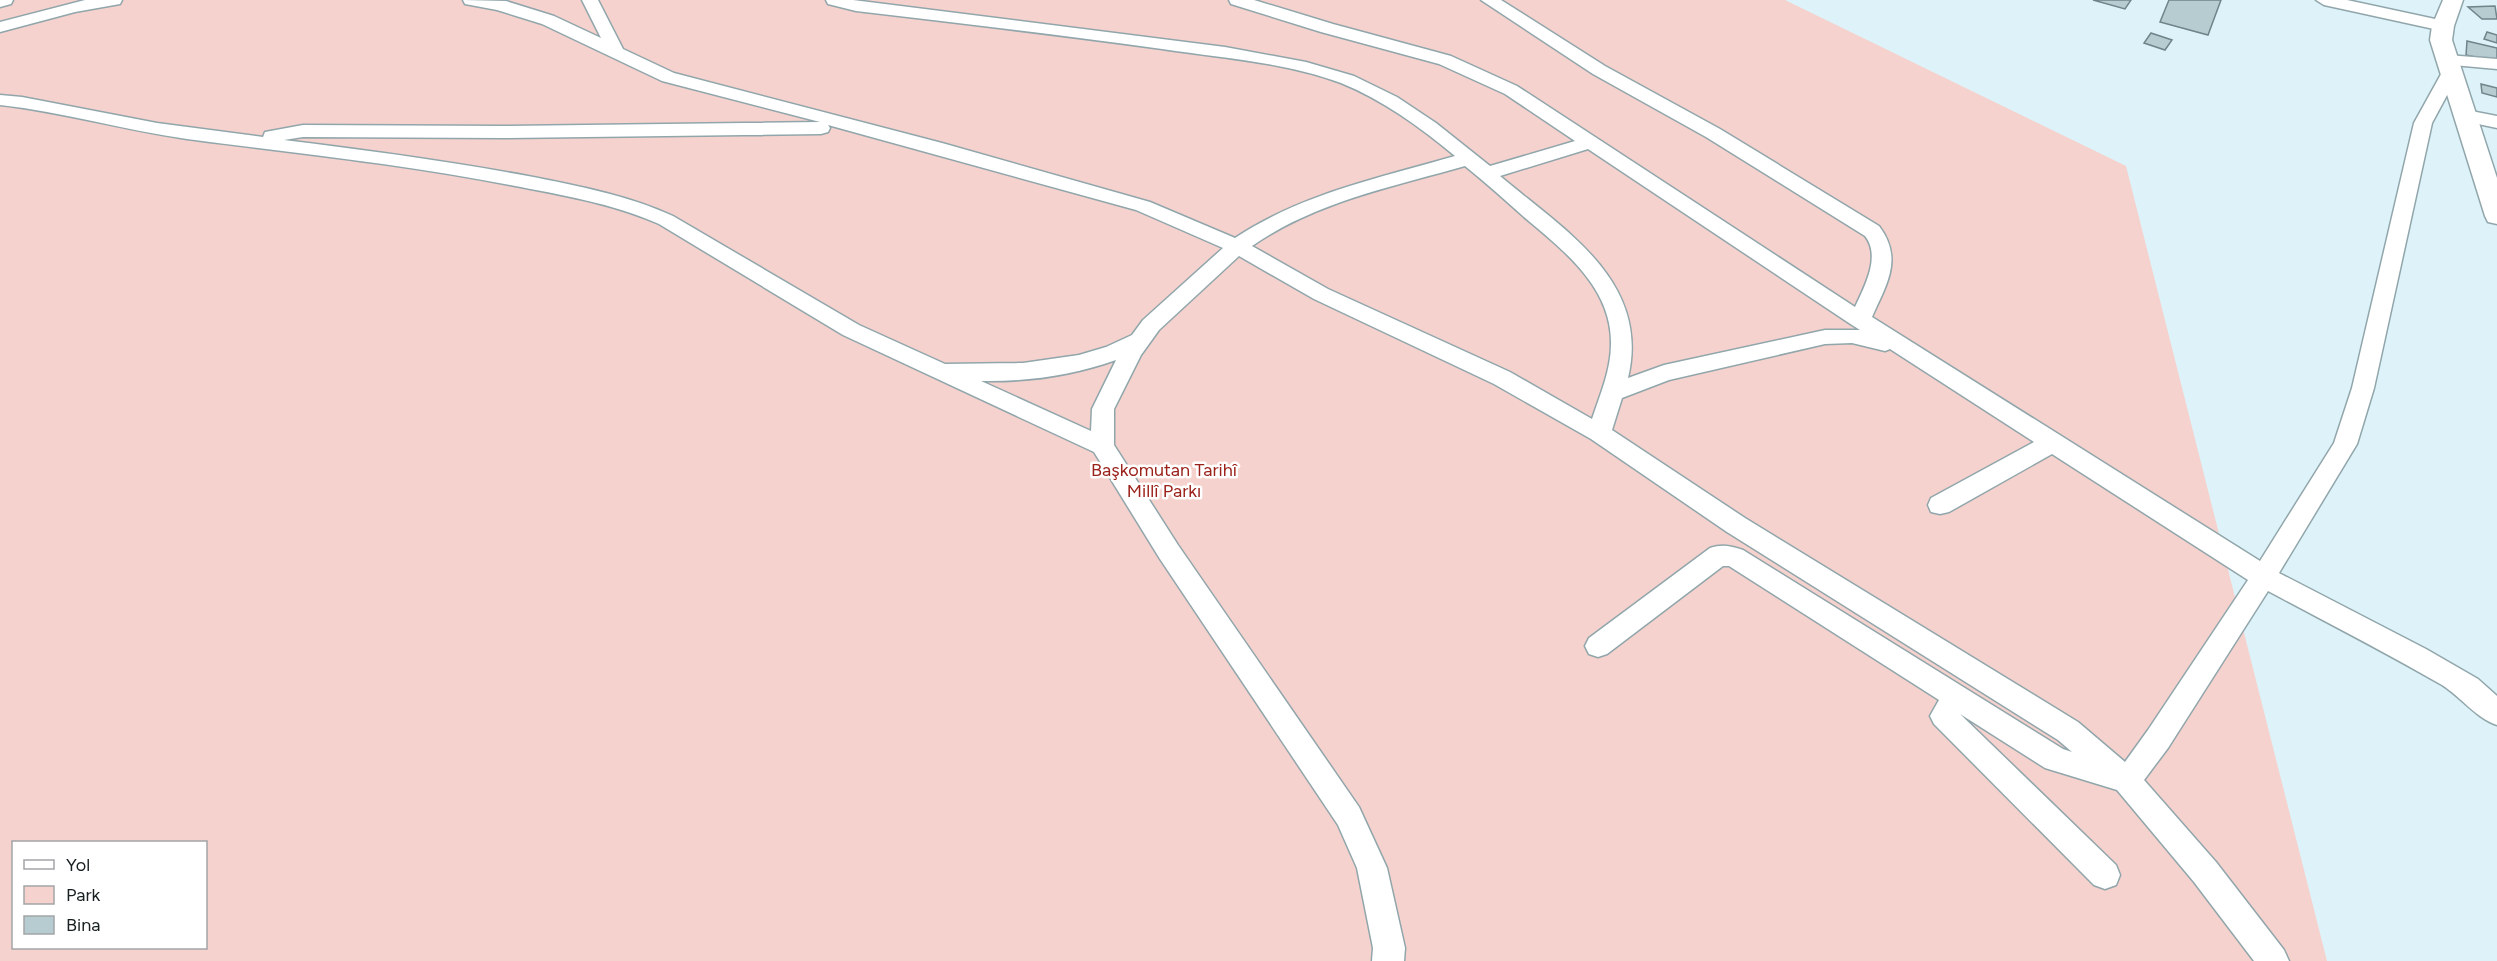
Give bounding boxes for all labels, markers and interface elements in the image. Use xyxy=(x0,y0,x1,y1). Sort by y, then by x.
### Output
park label: Başkomutan Tarihî Millî Parkı xyxy=(1091,459,1239,502)
legend xyxy=(12,841,207,949)
text: Yol xyxy=(66,854,90,876)
text: Park xyxy=(66,884,101,906)
text: Bina xyxy=(66,914,100,936)

